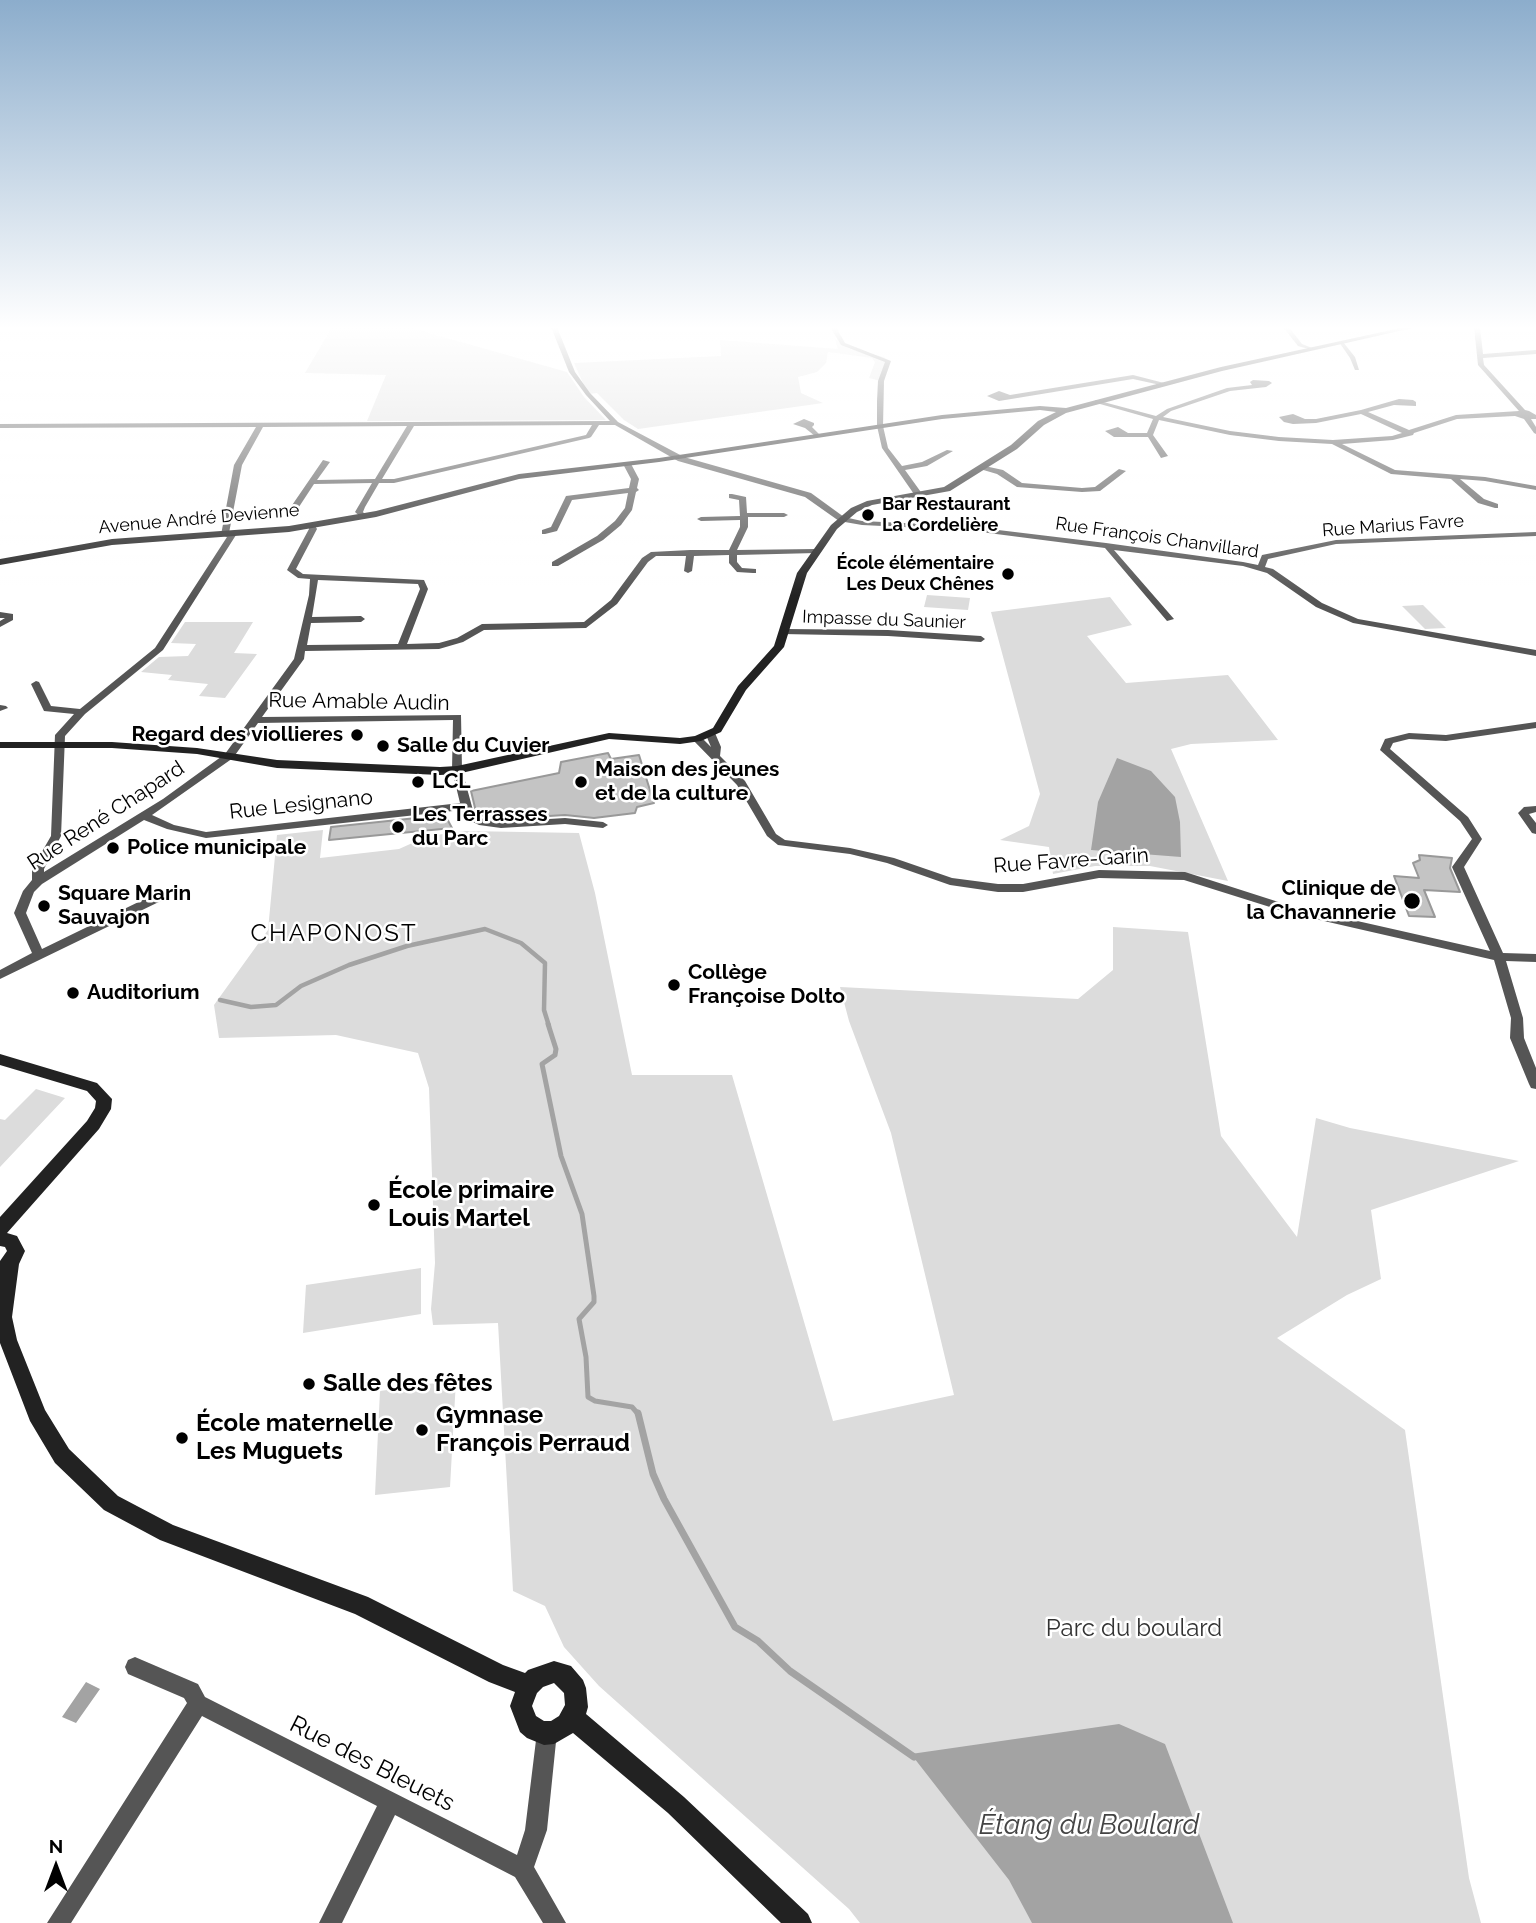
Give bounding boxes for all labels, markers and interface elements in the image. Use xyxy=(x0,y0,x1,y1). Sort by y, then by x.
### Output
place label: Bar Restaurant La Cordelière xyxy=(882,494,1010,536)
street label: Avenue André Devienne xyxy=(98,499,300,539)
marker: Bar Restaurant La Cordelière xyxy=(860,507,876,523)
street label: Rue Marius Favre xyxy=(1321,510,1465,542)
street label: Rue François Chanvillard xyxy=(1054,513,1260,563)
place label: École élémentaire Les Deux Chênes xyxy=(836,553,994,596)
marker: École élémentaire Les Deux Chênes xyxy=(1000,566,1016,582)
street label: Impasse du Saunier xyxy=(802,606,966,634)
street label: Rue Amable Audin xyxy=(268,688,450,716)
place label: Regard des viollieres xyxy=(131,722,343,748)
marker: Regard des viollieres xyxy=(349,727,365,743)
place label: Salle du Cuvier xyxy=(397,733,549,759)
marker: Salle du Cuvier xyxy=(375,738,391,754)
street label: Rue René Chapard xyxy=(23,756,189,876)
place label: Maison des jeunes et de la culture xyxy=(595,757,779,807)
place label: LCL xyxy=(432,769,471,795)
marker: LCL xyxy=(410,774,426,790)
marker: Maison des jeunes et de la culture xyxy=(573,774,589,790)
street label: Rue Lesignano xyxy=(228,785,374,825)
place label: Les Terrasses du Parc xyxy=(412,802,548,852)
marker: Les Terrasses du Parc xyxy=(390,819,406,835)
place label: Police municipale xyxy=(127,835,306,861)
marker: Police municipale xyxy=(105,840,121,856)
street label: Rue Favre-Garin xyxy=(992,843,1150,879)
place label: Clinique de la Chavannerie xyxy=(1246,876,1396,926)
place label: Square Marin Sauvajon xyxy=(58,881,191,931)
marker: Clinique de la Chavannerie xyxy=(1402,891,1422,911)
marker: Square Marin Sauvajon xyxy=(36,898,52,914)
district label: CHAPONOST xyxy=(252,920,416,948)
place label: Collège Françoise Dolto xyxy=(688,960,845,1010)
marker: Collège Françoise Dolto xyxy=(666,977,682,993)
place label: Auditorium xyxy=(87,980,199,1006)
marker: Auditorium xyxy=(65,985,81,1001)
place label: École primaire Louis Martel xyxy=(388,1177,554,1233)
marker: École primaire Louis Martel xyxy=(366,1197,382,1213)
place label: Salle des fêtes xyxy=(323,1370,493,1398)
marker: Salle des fêtes xyxy=(301,1376,317,1392)
place label: Gymnase François Perraud xyxy=(436,1402,630,1458)
place label: École maternelle Les Muguets xyxy=(196,1410,393,1466)
marker: Gymnase François Perraud xyxy=(414,1422,430,1438)
marker: École maternelle Les Muguets xyxy=(174,1430,190,1446)
park label: Parc du boulard xyxy=(1046,1615,1222,1643)
street label: Rue des Bleuets xyxy=(285,1710,459,1818)
water label: Étang du Boulard xyxy=(979,1809,1199,1843)
north arrow xyxy=(21,1832,91,1902)
text: N xyxy=(49,1835,63,1857)

